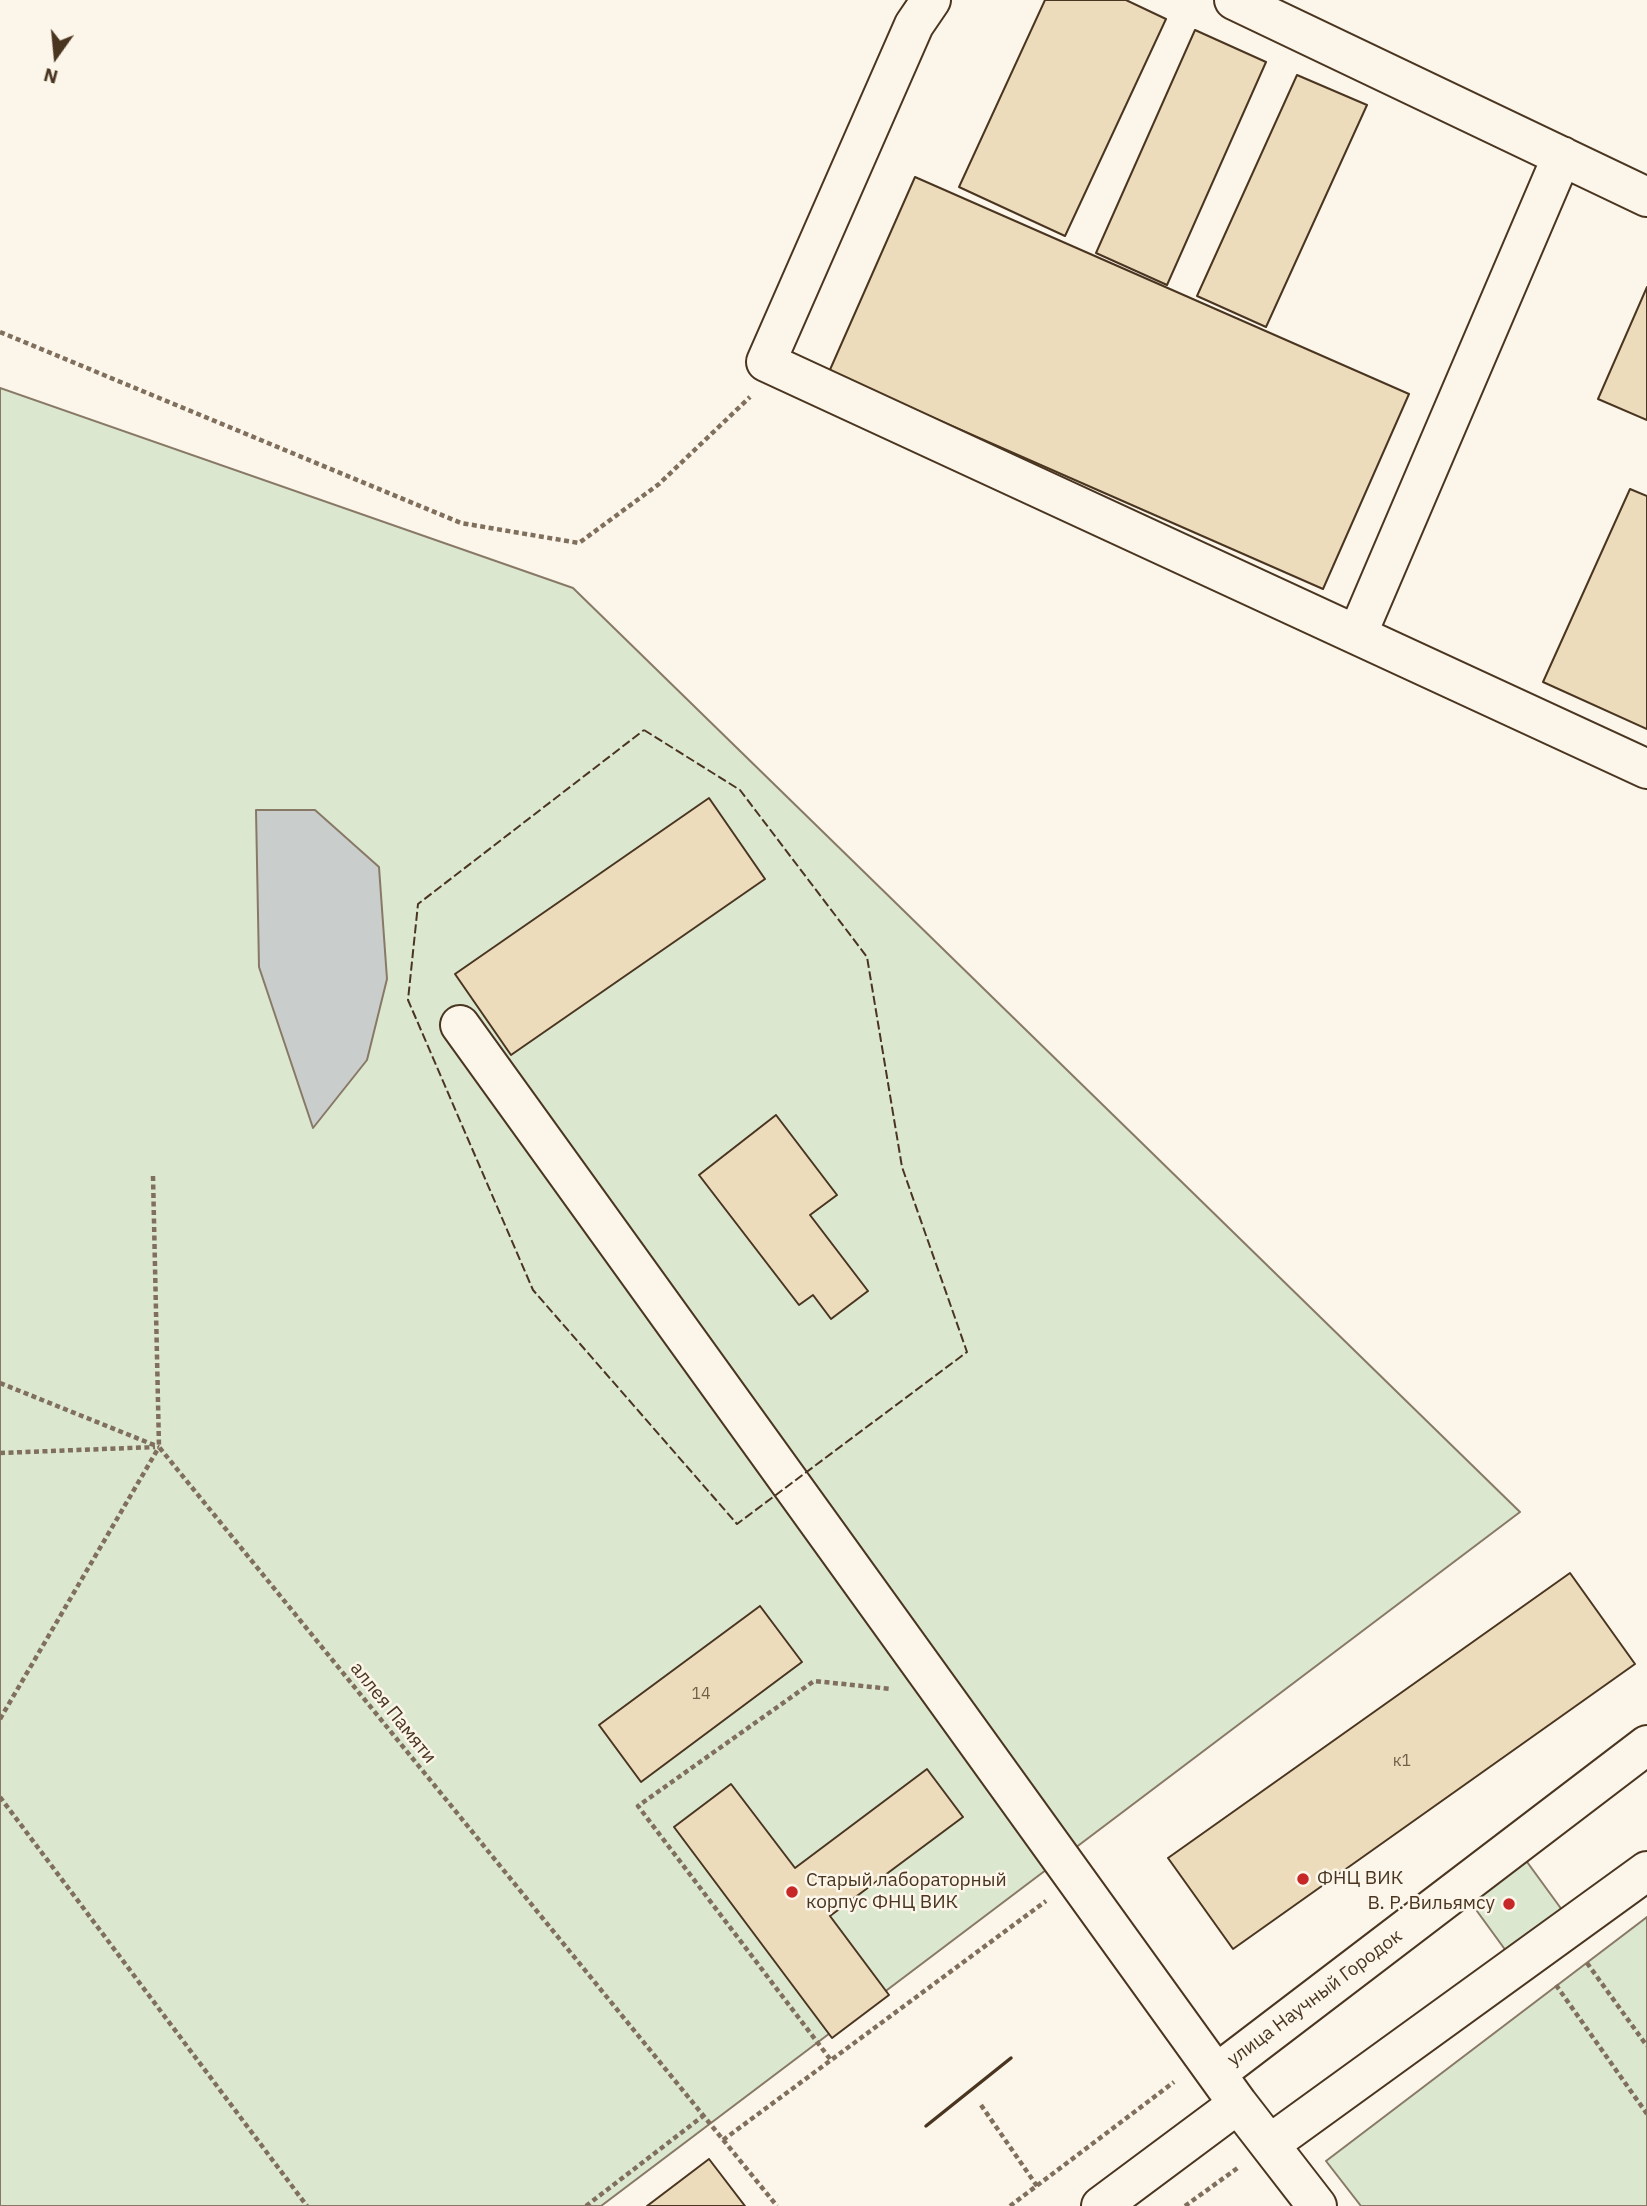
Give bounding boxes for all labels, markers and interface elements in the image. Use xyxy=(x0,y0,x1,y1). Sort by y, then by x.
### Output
north arrow xyxy=(21,21,91,91)
text: N xyxy=(41,63,60,90)
street label: аллея Памяти xyxy=(345,1658,441,1768)
house number: 14 xyxy=(691,1684,711,1704)
house number: к1 xyxy=(1393,1751,1411,1771)
place label: ФНЦ ВИК xyxy=(1317,1868,1403,1890)
place label: Старый лабораторный корпус ФНЦ ВИК xyxy=(806,1870,1007,1914)
marker: ФНЦ ВИК xyxy=(1295,1871,1311,1887)
marker: Старый лабораторный корпус ФНЦ ВИК xyxy=(784,1884,800,1900)
place label: В. Р. Вильямсу xyxy=(1367,1893,1495,1915)
marker: В. Р. Вильямсу xyxy=(1501,1896,1517,1912)
street label: улица Научный Городок xyxy=(1223,1925,1407,2071)

